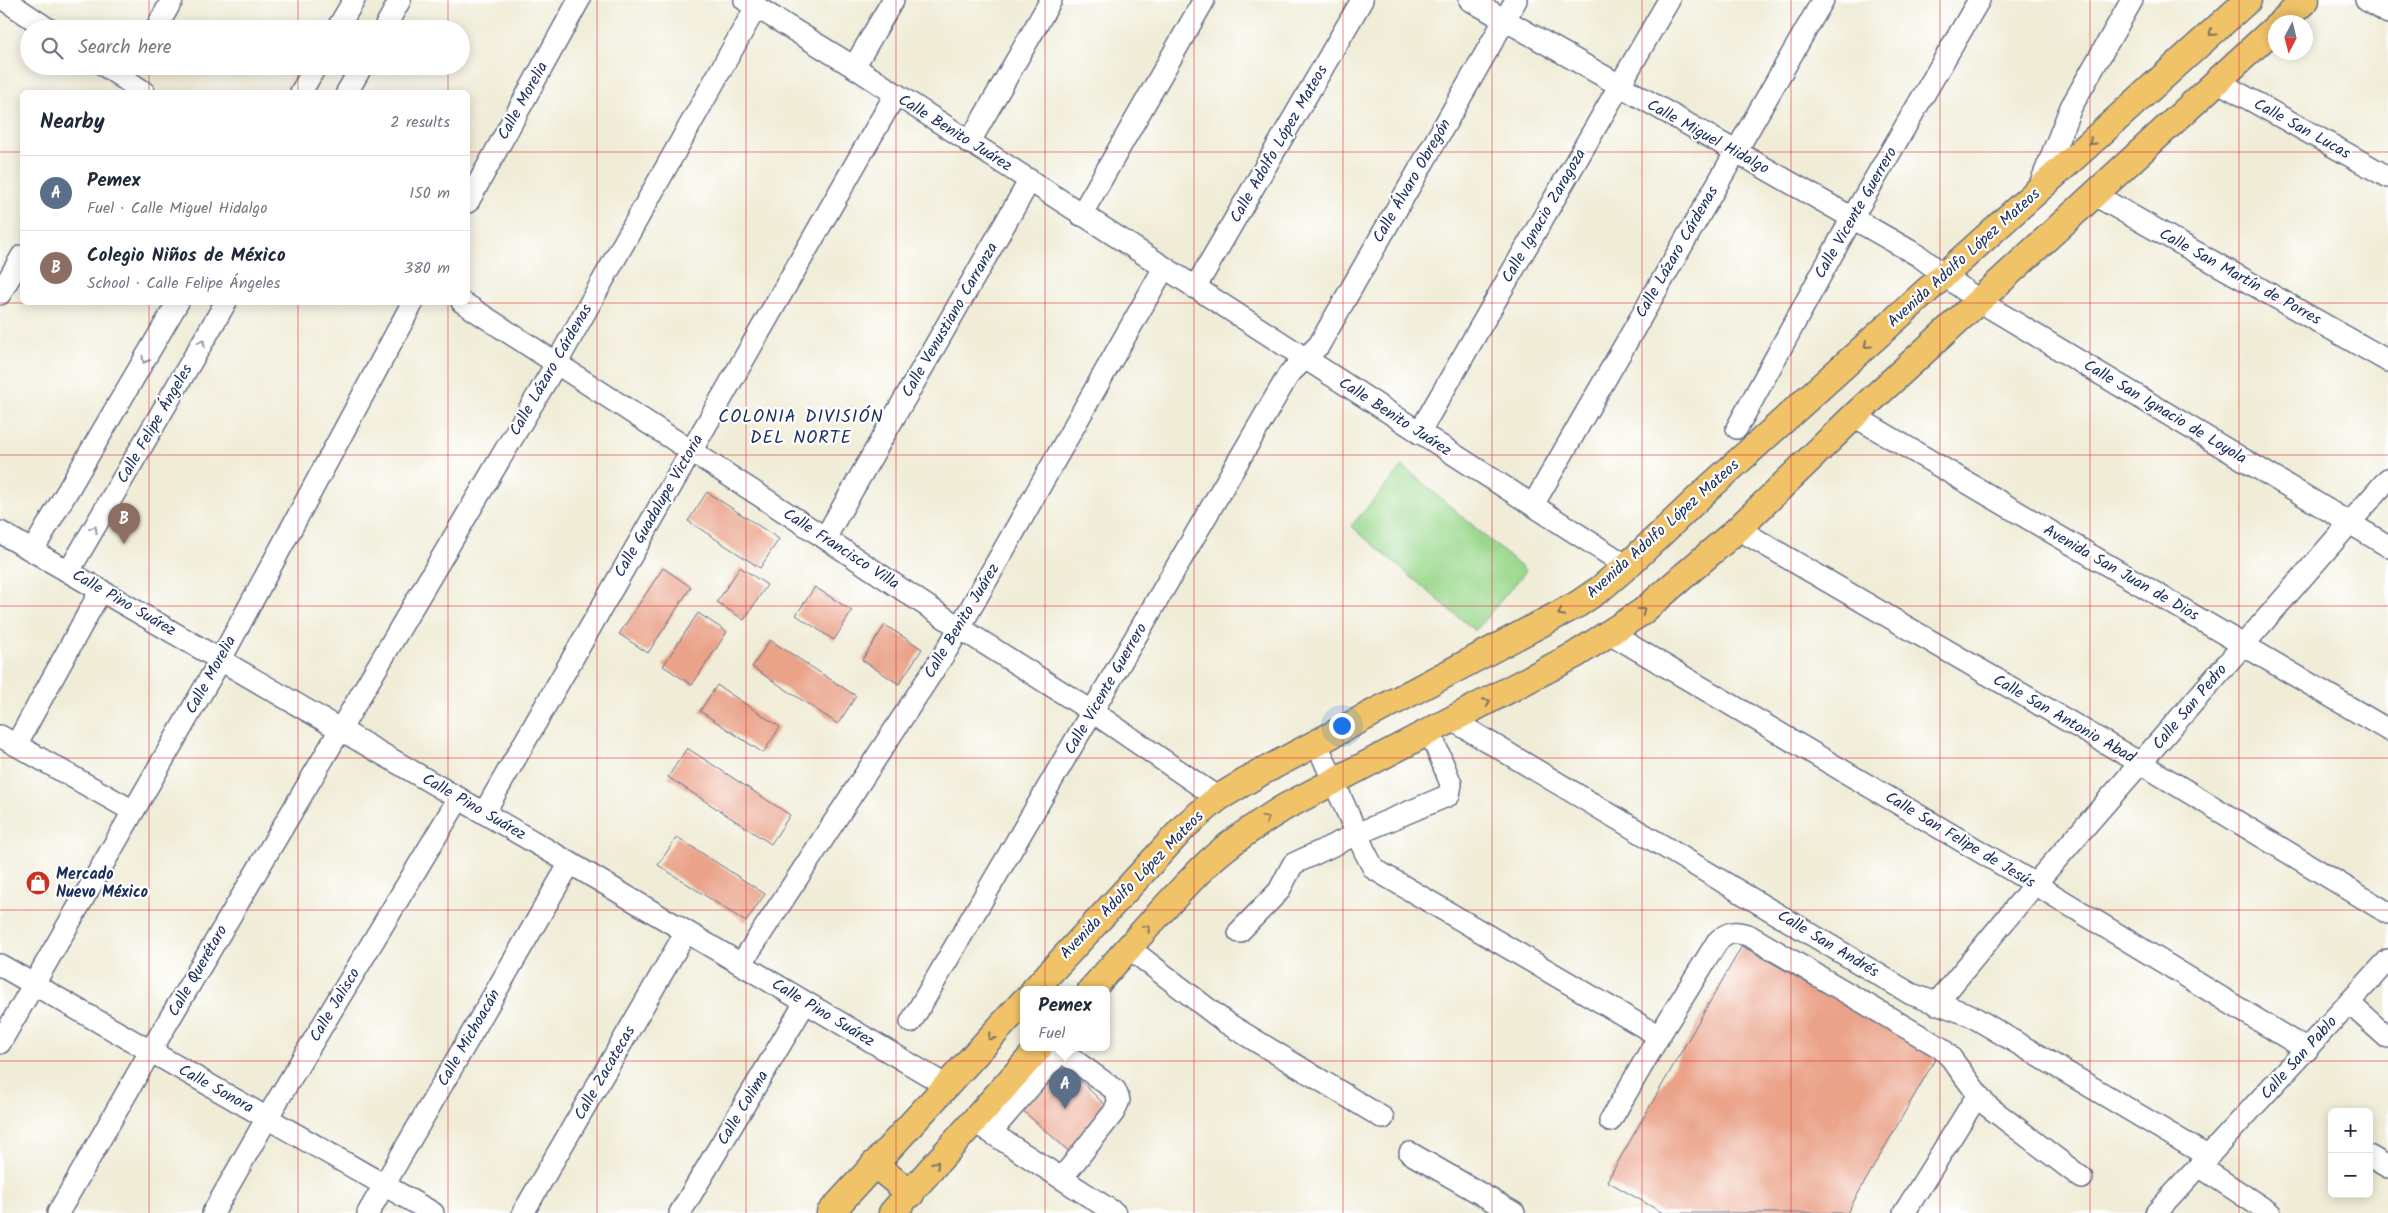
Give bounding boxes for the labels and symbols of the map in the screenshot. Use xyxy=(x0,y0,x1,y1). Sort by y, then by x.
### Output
north arrow xyxy=(2268,15,2313,60)
one-way arrow xyxy=(2209,27,2218,36)
street label: Calle Morelia xyxy=(491,57,555,145)
street label: Calle Adolfo López Mateos xyxy=(1223,60,1335,228)
street label: Calle Benito Juárez xyxy=(893,88,1017,178)
street label: Calle San Lucas xyxy=(2249,92,2355,166)
street label: Calle Miguel Hidalgo xyxy=(1642,93,1774,181)
street label: Calle Álvaro Obregón xyxy=(1366,114,1458,248)
one-way arrow xyxy=(2089,136,2098,145)
street label: Calle Vicente Guerrero xyxy=(1808,142,1904,284)
street label: Calle Ignacio Zaragoza xyxy=(1495,144,1593,288)
street label: Calle Lázaro Cárdenas xyxy=(1629,181,1725,323)
street label: Avenida Adolfo López Mateos xyxy=(1882,182,2046,334)
street label: Calle San Martín de Porres xyxy=(2154,222,2326,332)
street label: Calle Venustiano Carranza xyxy=(895,238,1005,402)
street label: Calle Lázaro Cárdenas xyxy=(503,299,599,441)
one-way arrow xyxy=(1864,339,1873,348)
one-way arrow xyxy=(196,340,206,349)
street label: Calle San Ignacio de Loyola xyxy=(2079,353,2251,471)
one-way arrow xyxy=(141,354,151,363)
street label: Calle Felipe Ángeles xyxy=(111,360,199,488)
street label: Calle Benito Juárez xyxy=(1334,371,1456,463)
district label: COLONIA DIVISIÓN DEL NORTE xyxy=(718,403,884,453)
street label: Calle Guadalupe Victoria xyxy=(608,430,710,582)
street label: Avenida Adolfo López Mateos xyxy=(1581,453,1745,605)
street label: Calle Francisco Villa xyxy=(778,502,904,596)
pin: B xyxy=(108,503,140,544)
street label: Avenida San Juan de Dios xyxy=(2038,518,2204,628)
one-way arrow xyxy=(87,525,97,534)
street label: Calle Benito Juárez xyxy=(918,559,1006,683)
street label: Calle Pino Suárez xyxy=(67,563,181,643)
one-way arrow xyxy=(1557,606,1566,616)
one-way arrow xyxy=(1636,608,1646,617)
street label: Calle Vicente Guerrero xyxy=(1058,618,1154,760)
street label: Calle Morelia xyxy=(179,631,243,719)
street label: Calle San Pedro xyxy=(2146,658,2234,756)
street label: Calle San Antonio Abad xyxy=(1988,668,2141,771)
one-way arrow xyxy=(1482,698,1491,708)
your location xyxy=(1329,713,1355,739)
street label: Calle Pino Suárez xyxy=(417,767,531,847)
street label: Calle San Felipe de Jesús xyxy=(1880,785,2040,895)
street label: Avenida Adolfo López Mateos xyxy=(1054,805,1210,965)
one-way arrow xyxy=(1261,815,1270,825)
place label: Mercado Nuevo México xyxy=(56,862,148,905)
shop icon: Mercado Nuevo México xyxy=(25,870,51,896)
street label: Calle San Andrés xyxy=(1772,904,1884,984)
street label: Calle Querétaro xyxy=(162,920,234,1022)
one-way arrow xyxy=(1141,925,1150,934)
street label: Calle Jalisco xyxy=(303,963,367,1047)
street label: Calle Pino Suárez xyxy=(767,972,879,1054)
street label: Calle Michoacán xyxy=(431,985,507,1091)
street label: Calle San Pablo xyxy=(2254,1011,2344,1105)
street label: Calle Zacatecas xyxy=(568,1021,642,1125)
one-way arrow xyxy=(988,1032,997,1041)
street label: Calle Sonora xyxy=(174,1058,258,1120)
street label: Calle Colima xyxy=(711,1066,775,1150)
pin: A xyxy=(1049,1068,1081,1109)
one-way arrow xyxy=(931,1161,940,1170)

